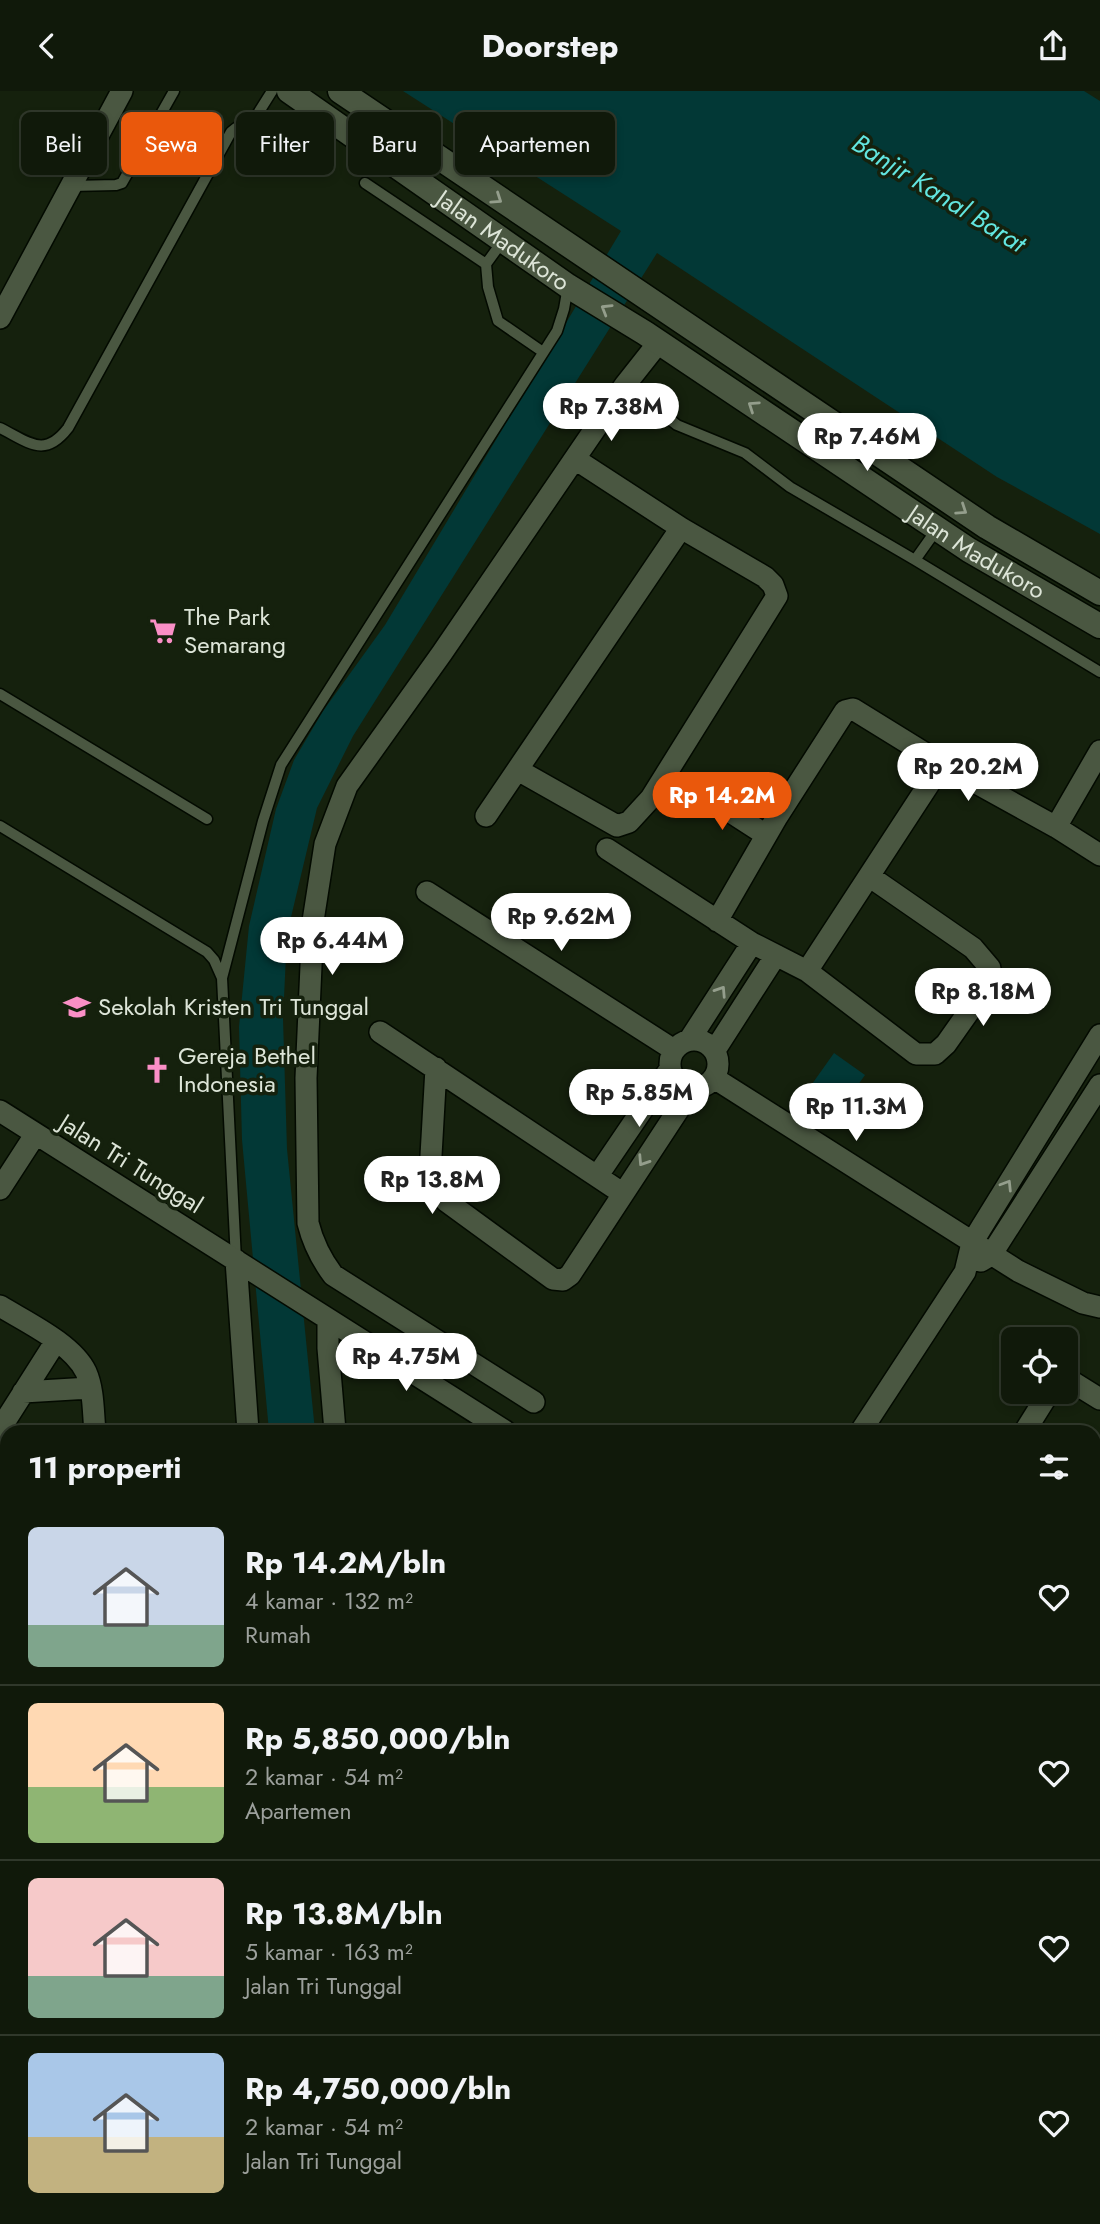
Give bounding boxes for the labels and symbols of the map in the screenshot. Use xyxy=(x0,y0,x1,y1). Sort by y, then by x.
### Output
water label: Banjir Kanal Barat xyxy=(845,124,1035,263)
street label: Jalan Madukoro xyxy=(427,179,577,299)
one-way arrow xyxy=(489,190,502,203)
one-way arrow xyxy=(600,305,613,318)
pin: Rp 7.38M xyxy=(539,383,683,443)
one-way arrow xyxy=(748,401,761,414)
pin: Rp 7.46M xyxy=(795,413,939,473)
street label: Jalan Madukoro xyxy=(899,494,1052,608)
one-way arrow xyxy=(954,502,967,514)
place label: The Park Semarang xyxy=(184,599,286,662)
supermarket icon: The Park Semarang xyxy=(148,616,178,646)
pin: Rp 20.2M xyxy=(896,743,1040,803)
pin: Rp 14.2M xyxy=(650,773,794,832)
pin: Rp 9.62M xyxy=(489,893,633,953)
pin: Rp 6.44M xyxy=(260,917,404,977)
pin: Rp 8.18M xyxy=(911,969,1055,1028)
one-way arrow xyxy=(712,986,725,999)
place label: Sekolah Kristen Tri Tunggal xyxy=(98,989,369,1024)
school or university icon: Sekolah Kristen Tri Tunggal xyxy=(62,992,92,1022)
place label: Gereja Bethel Indonesia xyxy=(178,1038,316,1101)
church icon: Gereja Bethel Indonesia xyxy=(142,1055,172,1085)
pin: Rp 5.85M xyxy=(567,1069,711,1129)
pin: Rp 11.3M xyxy=(784,1083,928,1143)
street label: Jalan Tri Tunggal xyxy=(50,1104,210,1222)
one-way arrow xyxy=(639,1153,651,1166)
pin: Rp 13.8M xyxy=(360,1157,504,1216)
one-way arrow xyxy=(999,1179,1012,1192)
pin: Rp 4.75M xyxy=(334,1333,478,1393)

